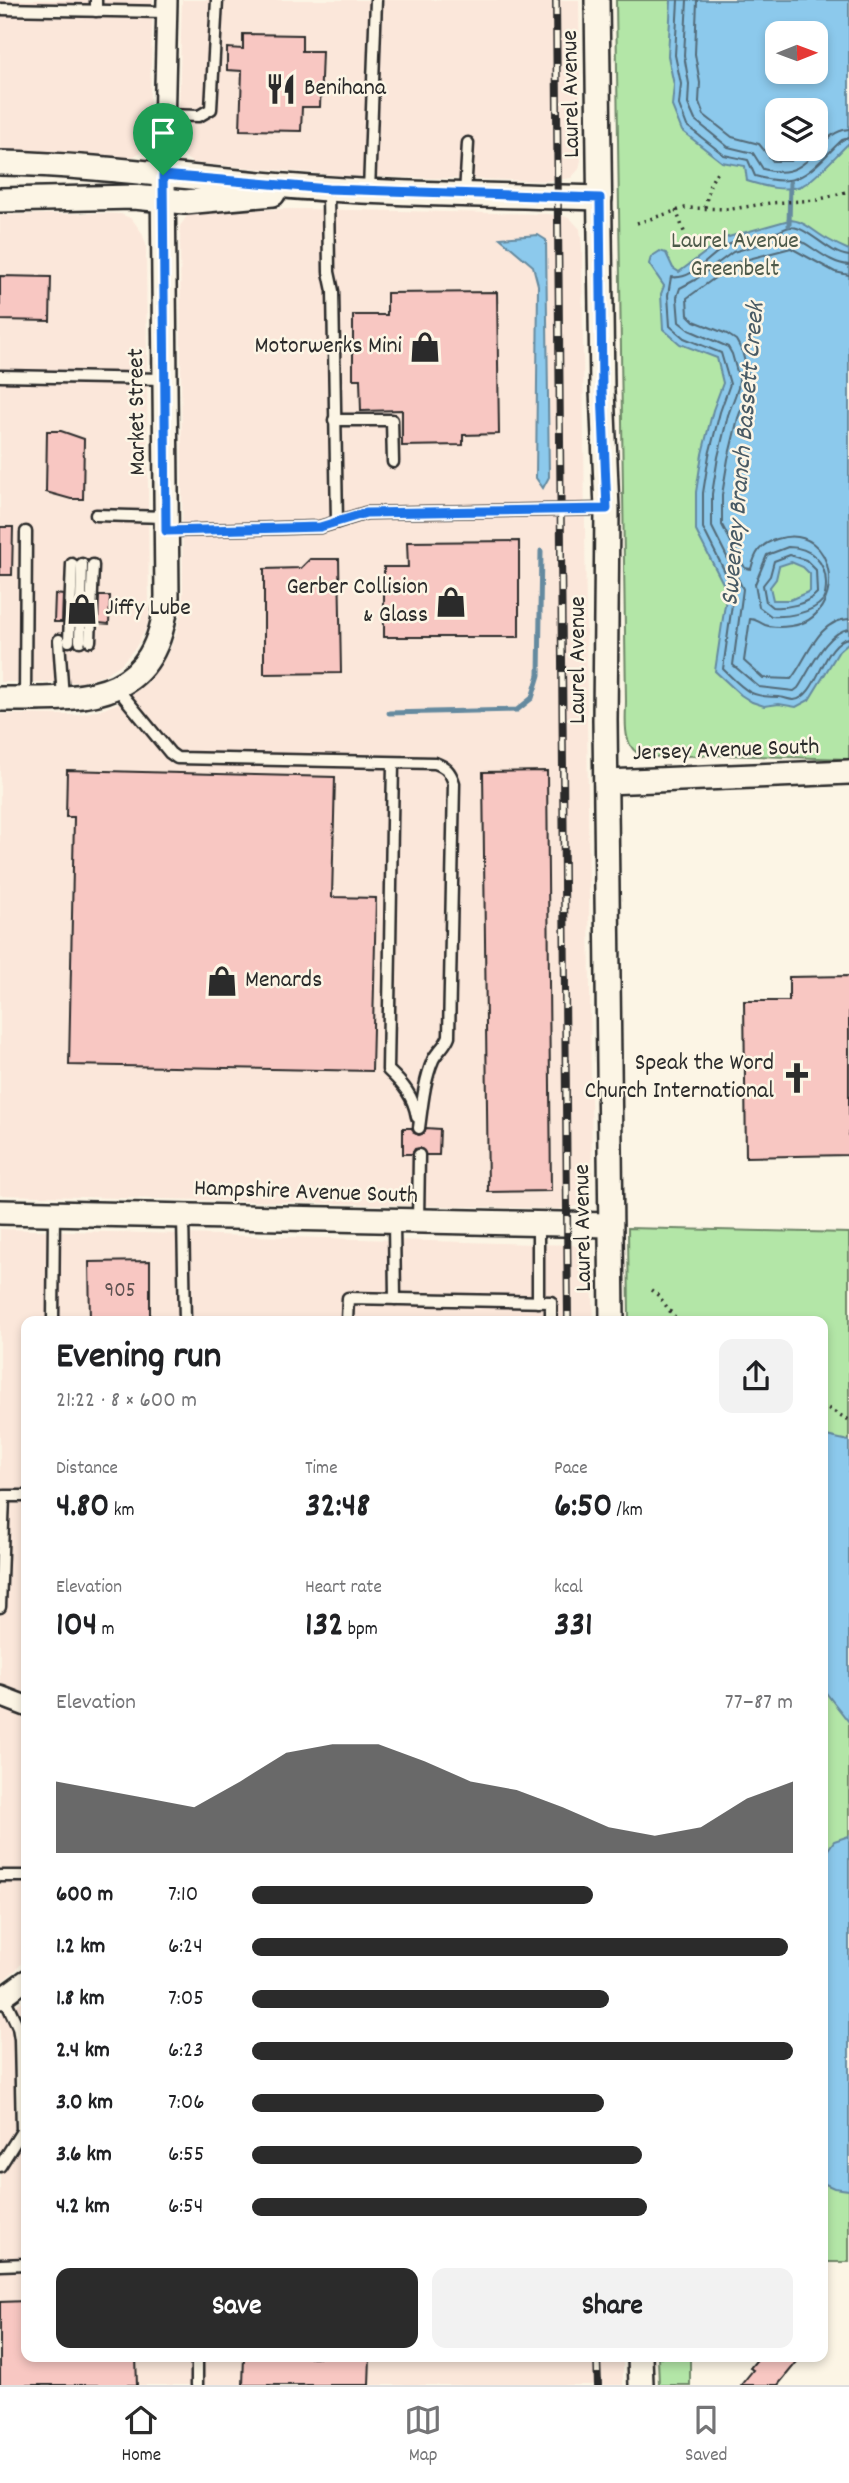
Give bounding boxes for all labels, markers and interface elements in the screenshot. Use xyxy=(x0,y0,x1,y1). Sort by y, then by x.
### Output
north arrow xyxy=(765,21,828,84)
map controls xyxy=(765,21,828,161)
street label: Laurel Avenue xyxy=(554,30,590,158)
restaurant icon: Benihana xyxy=(264,72,298,106)
place label: Benihana xyxy=(304,72,387,106)
button: layers xyxy=(765,98,828,161)
pin xyxy=(133,103,193,175)
icon: arrive xyxy=(144,114,182,152)
park label: Laurel Avenue Greenbelt xyxy=(671,225,799,287)
water label: Sweeney Branch Bassett Creek xyxy=(712,298,776,607)
place label: Motorwerks Mini xyxy=(255,330,402,364)
shop icon: Motorwerks Mini xyxy=(408,330,442,364)
street label: Market Street xyxy=(120,348,156,476)
place label: Gerber Collision & Glass xyxy=(286,571,428,633)
shop icon: Gerber Collision & Glass xyxy=(434,585,468,619)
shop icon: Jiffy Lube xyxy=(65,592,99,626)
place label: Jiffy Lube xyxy=(105,592,191,626)
street label: Laurel Avenue xyxy=(562,596,596,724)
street label: Jersey Avenue South xyxy=(632,731,820,771)
shop icon: Menards xyxy=(205,964,239,998)
place label: Menards xyxy=(245,964,322,998)
place label: Speak the Word Church International xyxy=(585,1047,774,1109)
church icon: Speak the Word Church International xyxy=(780,1061,814,1095)
street label: Laurel Avenue xyxy=(566,1164,602,1292)
street label: Hampshire Avenue South xyxy=(193,1172,419,1214)
house number: 905 xyxy=(105,1277,135,1307)
text: Evening run xyxy=(56,1331,221,1386)
button: share xyxy=(719,1339,793,1413)
text: 21:22 · 8 × 600 m xyxy=(56,1385,197,1418)
text: Distance xyxy=(56,1456,118,1483)
text: Time xyxy=(305,1456,338,1483)
text: Pace xyxy=(554,1456,588,1483)
text: 4.80 xyxy=(56,1483,109,1533)
text: 32:48 xyxy=(305,1483,370,1533)
text: 6:50 xyxy=(554,1483,612,1533)
text: km xyxy=(109,1498,135,1525)
text: /km xyxy=(612,1498,643,1525)
text: Elevation xyxy=(56,1575,122,1602)
text: Heart rate xyxy=(305,1575,382,1602)
text: kcal xyxy=(554,1575,583,1602)
text: 104 xyxy=(56,1602,97,1652)
text: 132 xyxy=(305,1602,344,1652)
text: 331 xyxy=(554,1602,593,1652)
text: m xyxy=(97,1617,115,1644)
text: bpm xyxy=(344,1617,378,1644)
text: Elevation xyxy=(56,1687,136,1720)
text: 77–87 m xyxy=(725,1687,793,1720)
text: 600 m xyxy=(56,1879,113,1912)
text: 7:10 xyxy=(168,1879,198,1912)
text: 1.2 km xyxy=(56,1931,105,1964)
text: 6:24 xyxy=(168,1931,203,1964)
text: 1.8 km xyxy=(56,1983,105,2016)
text: 7:05 xyxy=(168,1983,204,2016)
text: 2.4 km xyxy=(56,2035,110,2068)
text: 6:23 xyxy=(168,2035,203,2068)
text: 3.0 km xyxy=(56,2087,113,2120)
text: 7:06 xyxy=(168,2087,204,2120)
text: 3.6 km xyxy=(56,2139,112,2172)
text: 6:55 xyxy=(168,2139,204,2172)
text: 4.2 km xyxy=(56,2191,110,2224)
text: 6:54 xyxy=(168,2191,203,2224)
button: Save xyxy=(56,2268,418,2348)
button: Share xyxy=(432,2268,793,2348)
tab: Home xyxy=(121,2401,161,2470)
tab: Map xyxy=(404,2401,442,2470)
tab: Saved xyxy=(685,2401,728,2470)

